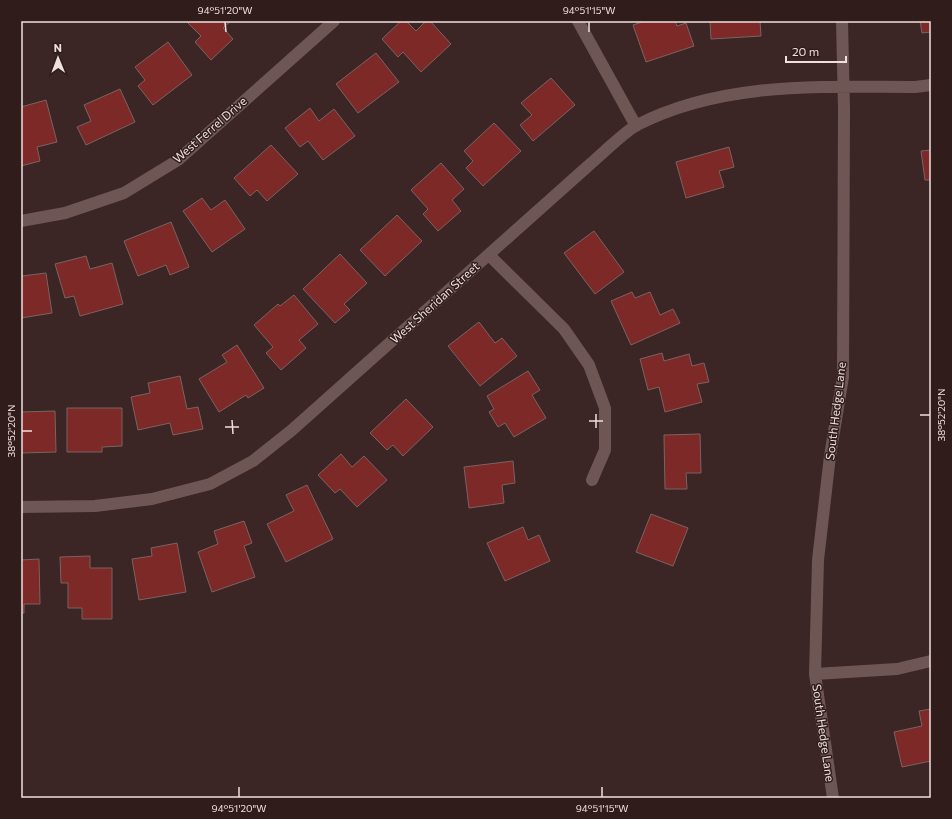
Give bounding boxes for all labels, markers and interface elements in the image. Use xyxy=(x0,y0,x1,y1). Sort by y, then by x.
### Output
text: 94°51'20"W xyxy=(198,4,252,16)
text: 94°51'15"W xyxy=(563,4,615,16)
north arrow xyxy=(38,38,78,78)
scale bar xyxy=(786,38,846,64)
text: N xyxy=(54,41,62,54)
text: 20 m xyxy=(792,44,819,58)
street label: West Ferrel Drive xyxy=(170,93,249,165)
street label: West Sheridan Street xyxy=(387,259,482,346)
street label: South Hedge Lane xyxy=(822,361,848,461)
text: 38°52'20"N xyxy=(935,388,947,442)
text: 38°52'20"N xyxy=(5,404,17,458)
street label: South Hedge Lane xyxy=(810,683,838,783)
text: 94°51'20"W xyxy=(212,802,266,814)
text: 94°51'15"W xyxy=(576,802,628,814)

